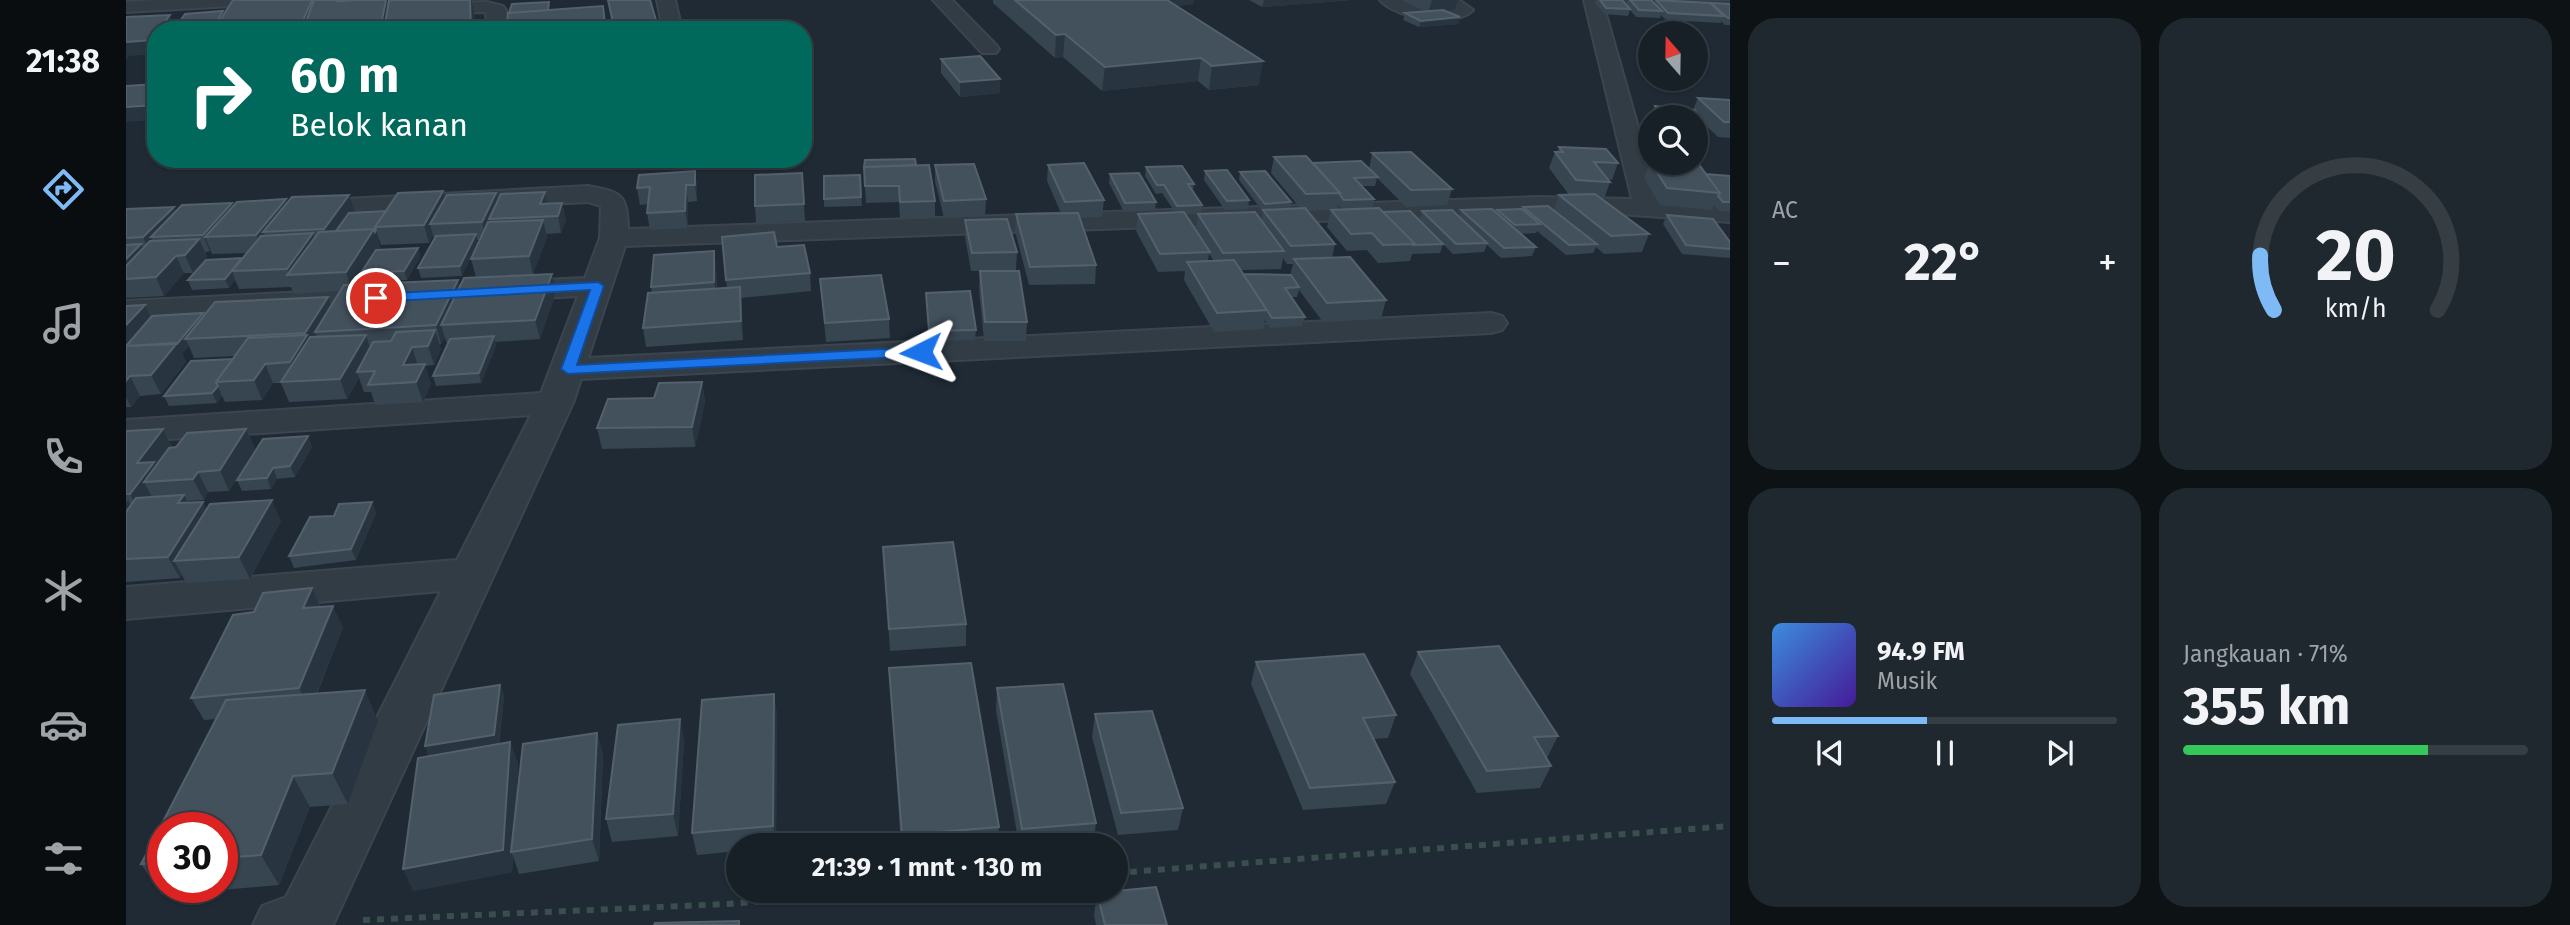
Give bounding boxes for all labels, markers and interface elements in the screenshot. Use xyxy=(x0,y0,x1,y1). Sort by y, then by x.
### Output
north arrow xyxy=(1638,21,1708,91)
map controls xyxy=(1638,21,1708,175)
text: 21:38 xyxy=(26,42,100,80)
text: 60 m xyxy=(290,46,399,105)
icon: right xyxy=(175,49,266,140)
button: search xyxy=(1638,105,1708,175)
text: Belok kanan xyxy=(290,106,468,144)
icon: directions xyxy=(39,165,88,214)
text: AC xyxy=(1772,196,1798,224)
text: 20 xyxy=(2315,212,2396,299)
text: 22° xyxy=(1904,231,1985,294)
text: − xyxy=(1772,240,1791,286)
text: + xyxy=(2098,240,2117,286)
pin xyxy=(346,268,406,328)
icon: arrive xyxy=(357,279,395,317)
text: km/h xyxy=(2325,294,2386,324)
icon: music xyxy=(39,299,88,348)
position arrow xyxy=(884,315,958,389)
icon: phone xyxy=(39,432,88,481)
icon: climate xyxy=(39,566,88,615)
text: 94.9 FM xyxy=(1877,636,1965,667)
text: Jangkauan · 71% xyxy=(2183,640,2348,668)
text: Musik xyxy=(1877,667,1937,695)
text: 355 km xyxy=(2183,675,2351,738)
icon: car xyxy=(39,700,88,749)
icon: previous xyxy=(1811,734,1849,772)
icon: pause xyxy=(1926,734,1964,772)
icon: next xyxy=(2041,734,2079,772)
speed limit sign: 30 xyxy=(147,812,238,903)
icon: filters xyxy=(39,834,88,883)
text: 21:39 · 1 mnt · 130 m xyxy=(812,852,1042,883)

